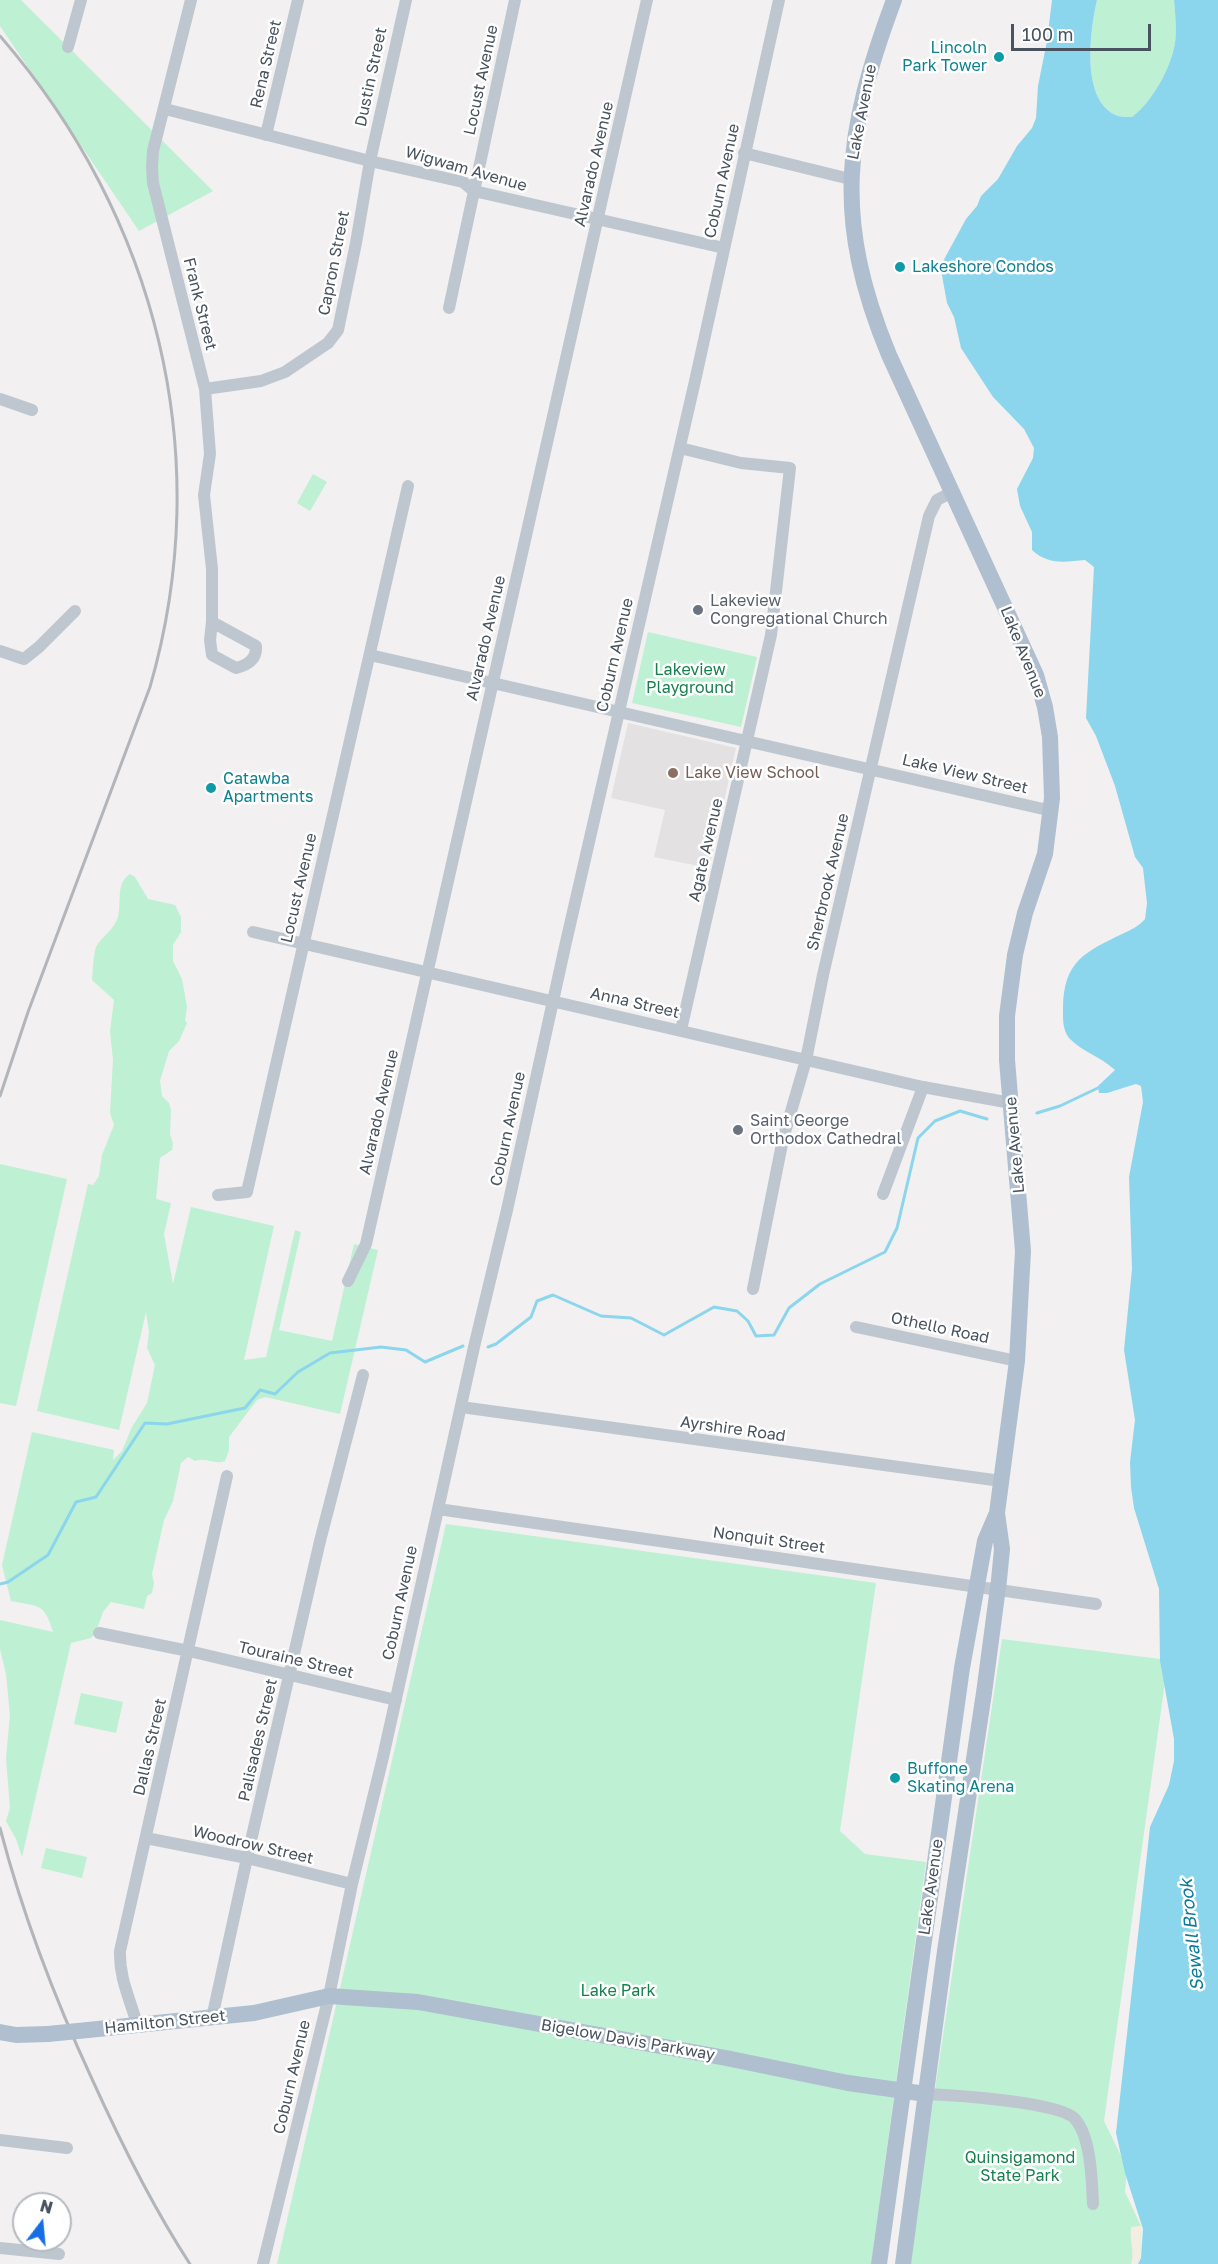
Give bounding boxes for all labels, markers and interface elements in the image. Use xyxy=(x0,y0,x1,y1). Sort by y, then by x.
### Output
scale bar xyxy=(1014,12,1154,50)
street label: Rena Street xyxy=(246,18,286,110)
street label: Locust Avenue xyxy=(460,23,502,137)
text: 100 m xyxy=(1022,23,1073,45)
street label: Dustin Street xyxy=(351,25,391,129)
place label: Lincoln Park Tower xyxy=(902,38,987,76)
marker: Lincoln Park Tower xyxy=(992,50,1006,64)
street label: Lake Avenue xyxy=(843,63,881,161)
street label: Alvarado Avenue xyxy=(570,100,618,228)
street label: Coburn Avenue xyxy=(700,122,744,240)
street label: Wigwam Avenue xyxy=(403,142,529,196)
street label: Capron Street xyxy=(314,209,354,317)
street label: Frank Street xyxy=(179,256,221,352)
place label: Lakeshore Condos xyxy=(912,257,1054,277)
marker: Lakeshore Condos xyxy=(893,260,907,274)
street label: Alvarado Avenue xyxy=(462,574,510,702)
place label: Lakeview Congregational Church xyxy=(710,591,888,629)
street label: Coburn Avenue xyxy=(593,596,637,714)
marker: Lakeview Congregational Church xyxy=(691,603,705,617)
street label: Lake Avenue xyxy=(996,604,1050,700)
park label: Lakeview Playground xyxy=(646,660,734,698)
street label: Lake View Street xyxy=(900,750,1030,798)
place label: Lake View School xyxy=(685,763,820,783)
marker: Lake View School xyxy=(666,766,680,780)
place label: Catawba Apartments xyxy=(223,769,314,807)
marker: Catawba Apartments xyxy=(204,781,218,795)
street label: Agate Avenue xyxy=(685,796,727,904)
street label: Sherbrook Avenue xyxy=(803,812,853,952)
street label: Locust Avenue xyxy=(277,831,321,945)
street label: Anna Street xyxy=(589,983,681,1023)
street label: Alvarado Avenue xyxy=(355,1048,403,1176)
street label: Coburn Avenue xyxy=(486,1070,530,1188)
street label: Lake Avenue xyxy=(1001,1096,1029,1194)
place label: Saint George Orthodox Cathedral xyxy=(750,1111,902,1149)
marker: Saint George Orthodox Cathedral xyxy=(731,1123,745,1137)
street label: Othello Road xyxy=(889,1308,991,1348)
street label: Ayrshire Road xyxy=(679,1412,787,1446)
street label: Nonquit Street xyxy=(712,1523,826,1557)
street label: Coburn Avenue xyxy=(378,1544,422,1662)
street label: Touraine Street xyxy=(237,1637,355,1683)
street label: Palisades Street xyxy=(235,1677,281,1803)
street label: Dallas Street xyxy=(129,1696,171,1798)
place label: Buffone Skating Arena xyxy=(907,1759,1014,1797)
marker: Buffone Skating Arena xyxy=(888,1771,902,1785)
street label: Woodrow Street xyxy=(191,1822,315,1868)
street label: Lake Avenue xyxy=(915,1838,947,1936)
water label: Sewall Brook xyxy=(1175,1878,1209,1992)
park label: Lake Park xyxy=(581,1981,655,2001)
street label: Hamilton Street xyxy=(104,2006,226,2038)
street label: Bigelow Davis Parkway xyxy=(540,2015,716,2065)
street label: Coburn Avenue xyxy=(270,2018,314,2136)
park label: Quinsigamond State Park xyxy=(965,2148,1075,2186)
north arrow xyxy=(12,2192,72,2252)
text: N xyxy=(38,2195,55,2218)

